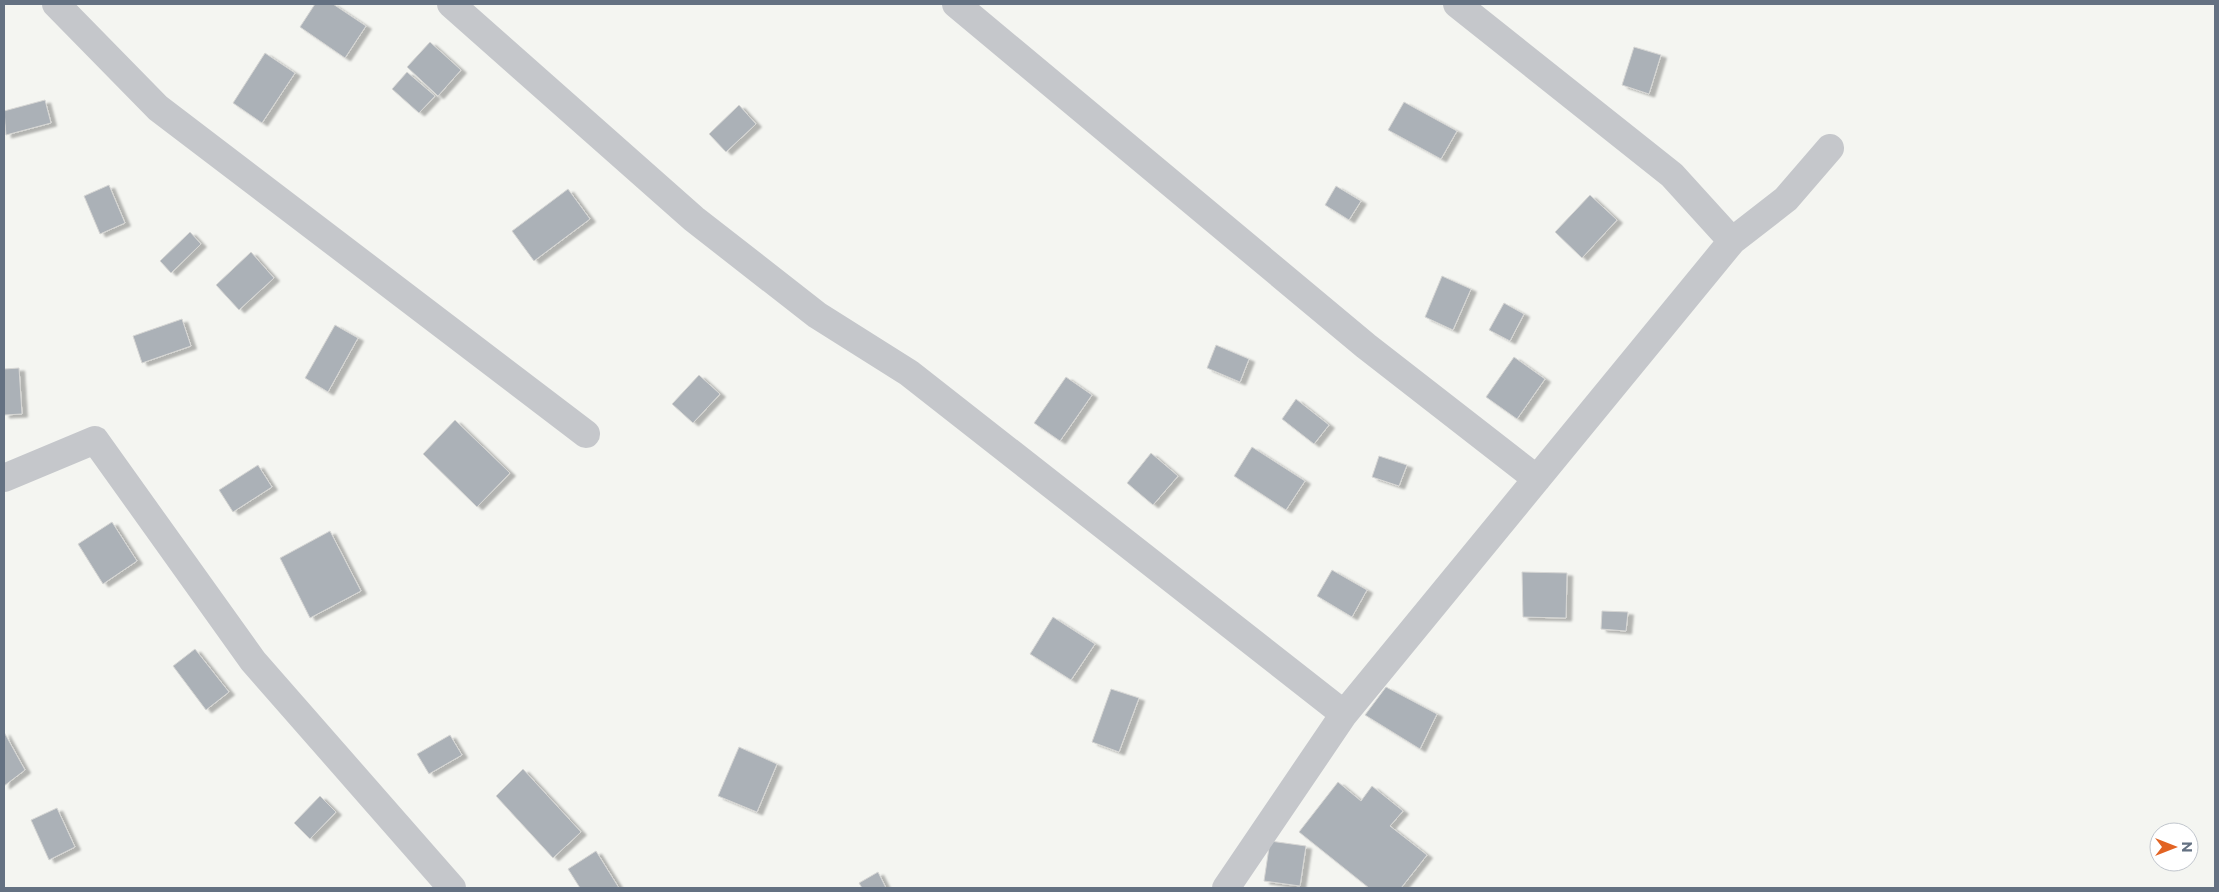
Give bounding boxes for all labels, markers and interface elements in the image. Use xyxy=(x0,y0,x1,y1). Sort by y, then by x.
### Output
north arrow xyxy=(2149,822,2199,872)
text: N xyxy=(2178,841,2196,853)

